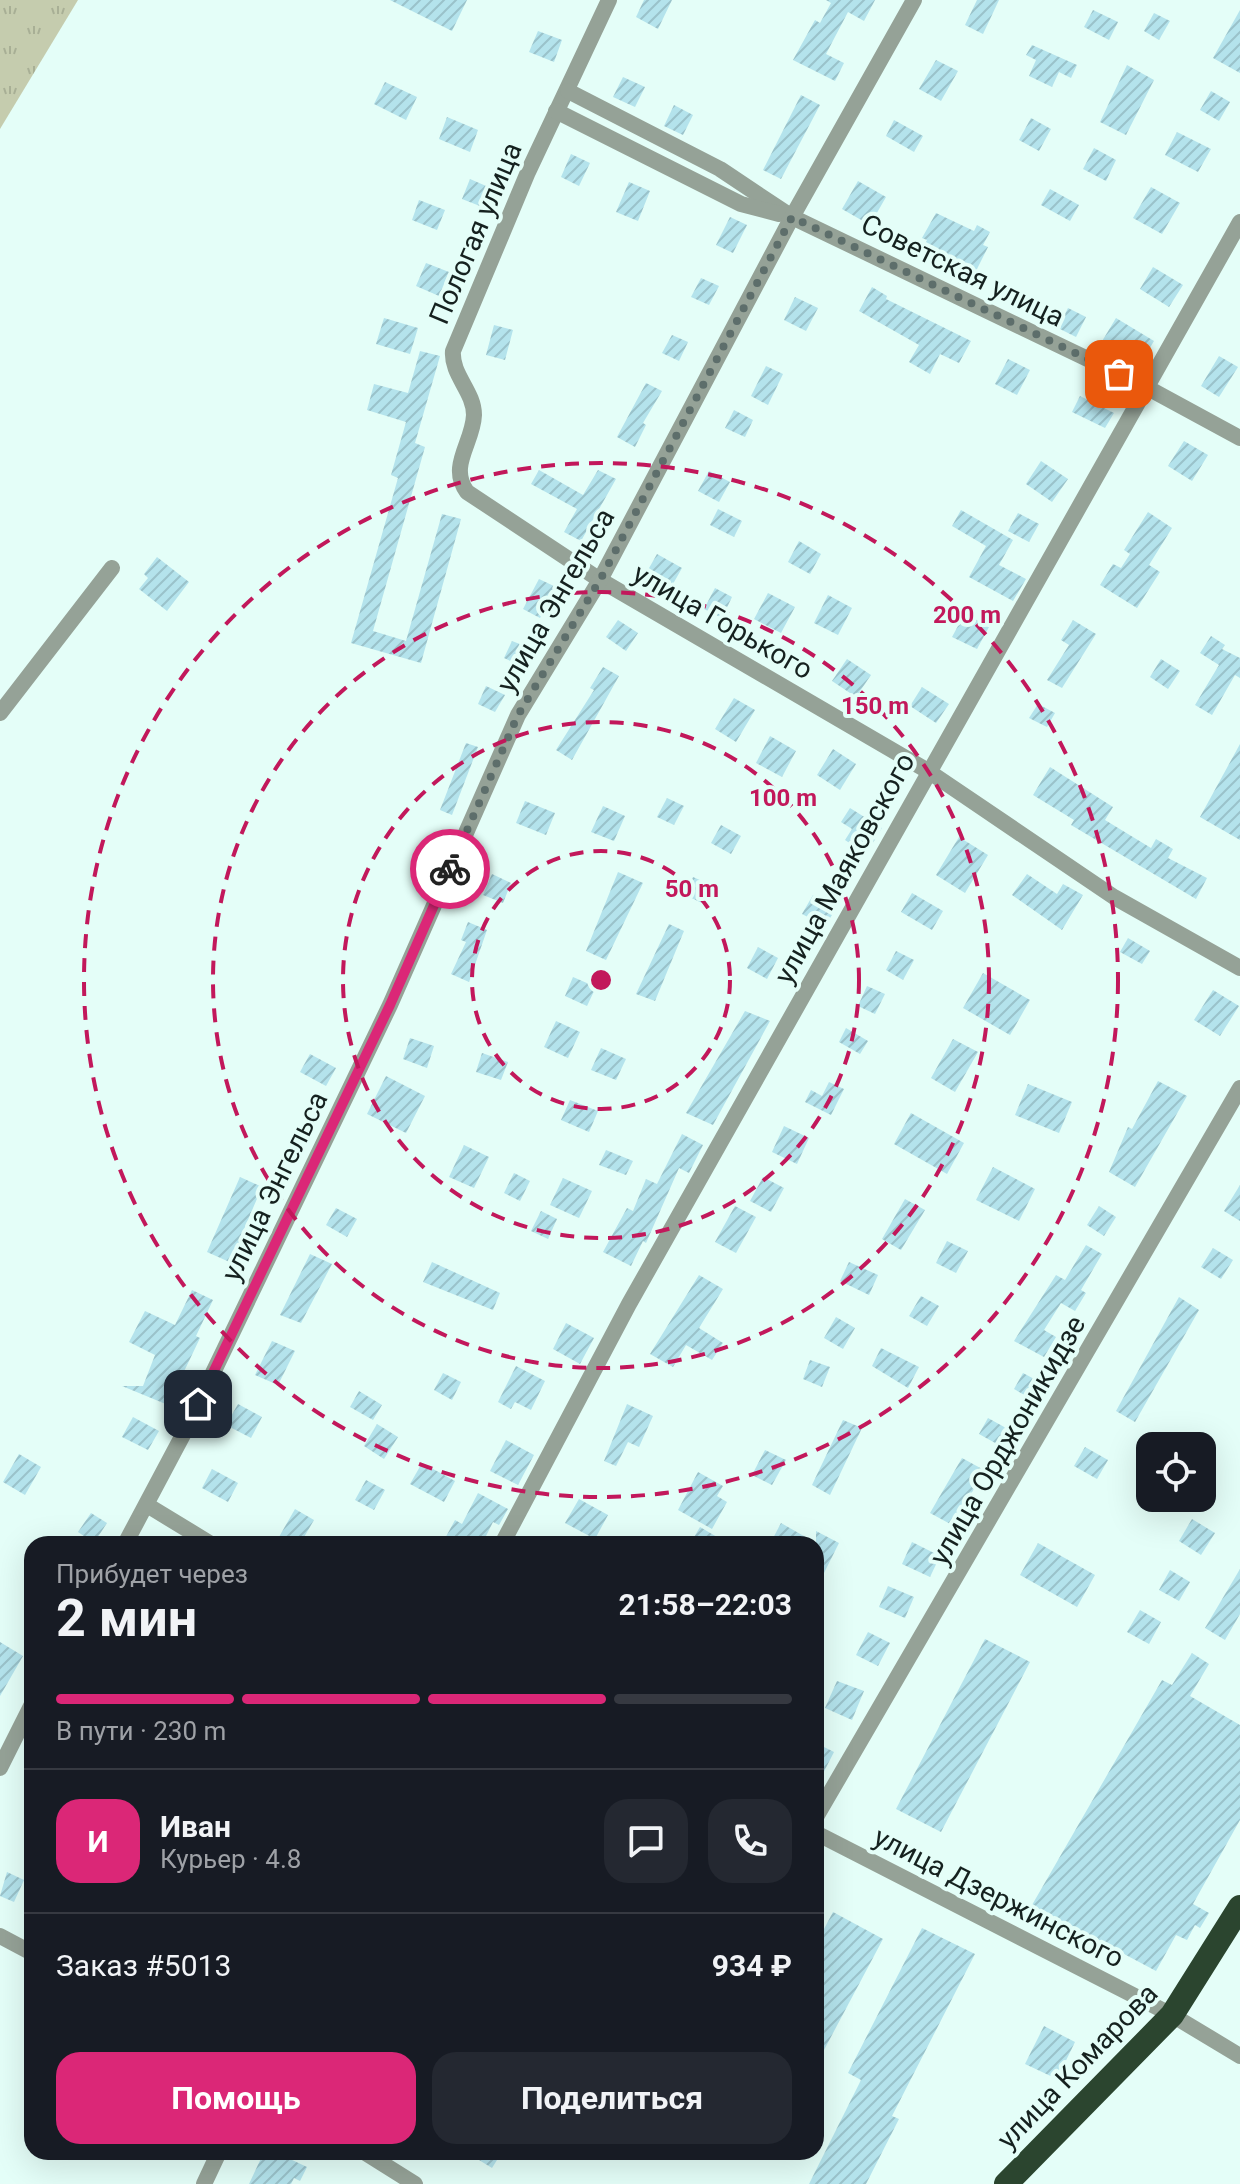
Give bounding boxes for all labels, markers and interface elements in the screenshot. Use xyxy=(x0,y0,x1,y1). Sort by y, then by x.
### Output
street label: Пологая улица xyxy=(422,137,529,329)
street label: Советская улица xyxy=(856,207,1070,334)
pin xyxy=(1085,340,1153,408)
icon: bag xyxy=(1097,352,1141,396)
street label: улица Энгельса xyxy=(490,503,621,698)
street label: улица Горького xyxy=(627,557,818,686)
text: 200 m xyxy=(933,601,1001,629)
text: 150 m xyxy=(841,692,909,720)
street label: улица Маяковского xyxy=(767,747,922,989)
text: 100 m xyxy=(749,784,817,812)
courier xyxy=(410,829,490,909)
icon: bike xyxy=(428,847,472,891)
text: 50 m xyxy=(665,875,719,903)
centre of rings xyxy=(587,966,615,994)
street label: улица Энгельса xyxy=(214,1086,335,1286)
street label: улица Орджоникидзе xyxy=(923,1310,1092,1571)
pin xyxy=(164,1370,232,1438)
icon: home xyxy=(176,1382,220,1426)
map controls xyxy=(1136,1432,1216,1512)
button: locate xyxy=(1136,1432,1216,1512)
text: Прибудет через xyxy=(56,1559,248,1589)
text: 21:58–22:03 xyxy=(618,1587,792,1622)
text: 2 мин xyxy=(56,1588,197,1649)
text: В пути · 230 m xyxy=(56,1716,226,1746)
button: chat xyxy=(604,1799,688,1883)
button: phone xyxy=(708,1799,792,1883)
text: Иван xyxy=(160,1809,231,1844)
street label: улица Дзержинского xyxy=(868,1820,1129,1975)
text: И xyxy=(88,1824,109,1859)
text: Курьер · 4.8 xyxy=(160,1844,301,1874)
text: Заказ #5013 xyxy=(56,1948,231,1983)
text: 934 ₽ xyxy=(712,1948,792,1983)
street label: улица Комарова xyxy=(990,1977,1164,2156)
button: Помощь xyxy=(56,2052,416,2144)
button: Поделиться xyxy=(432,2052,792,2144)

